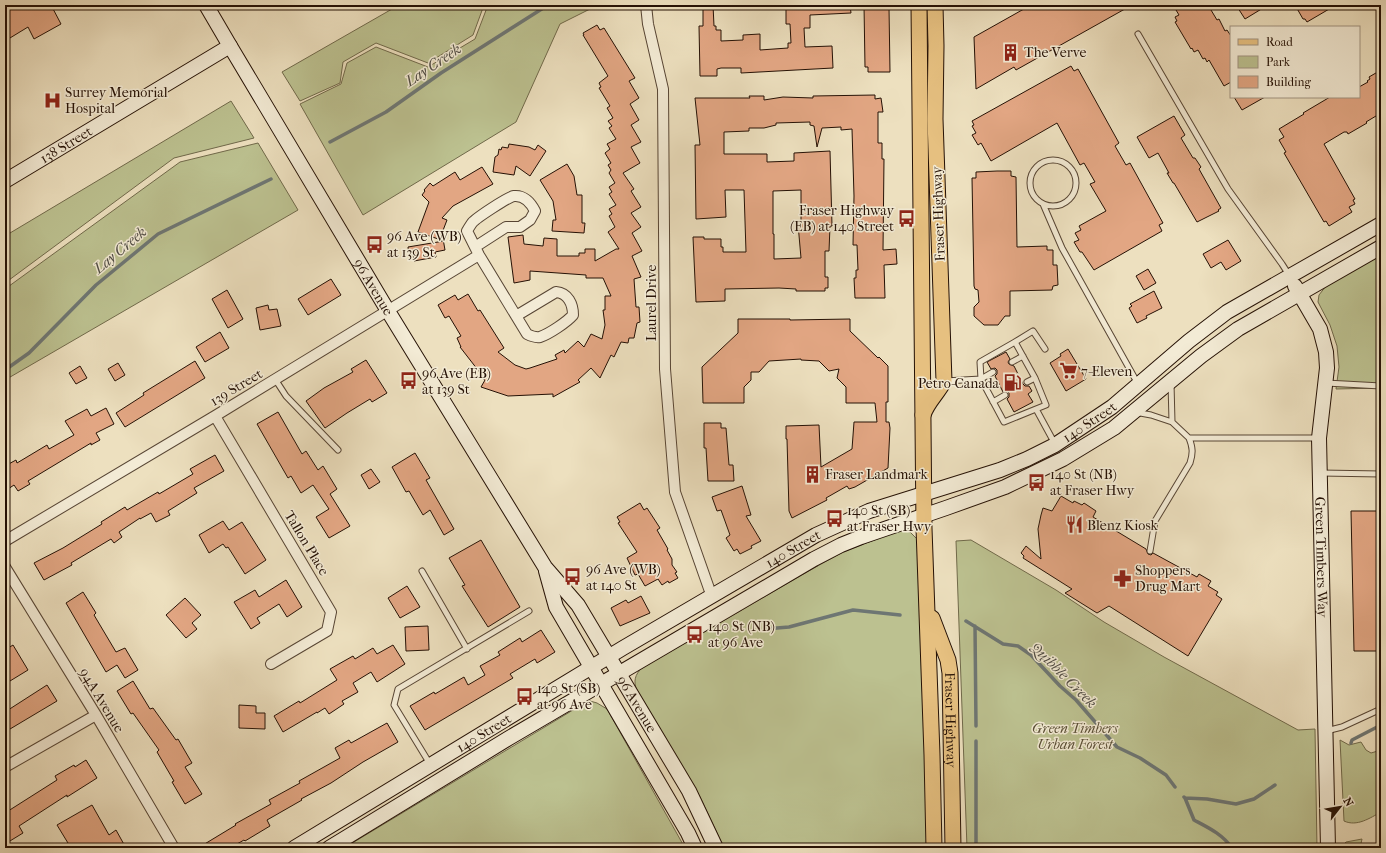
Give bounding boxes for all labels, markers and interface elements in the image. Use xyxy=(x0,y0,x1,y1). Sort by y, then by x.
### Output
legend xyxy=(1230,26,1360,98)
text: Road xyxy=(1266,35,1293,49)
water label: Lay Creek xyxy=(401,40,465,91)
building icon: The Verve xyxy=(1001,42,1021,62)
place label: The Verve xyxy=(1024,44,1086,61)
text: Park xyxy=(1266,55,1291,69)
text: Building xyxy=(1266,75,1311,89)
place label: Surrey Memorial Hospital xyxy=(65,84,168,117)
hospital icon: Surrey Memorial Hospital xyxy=(42,90,62,110)
street label: 138 Street xyxy=(37,123,95,167)
street label: Fraser Highway xyxy=(928,166,949,262)
place label: Fraser Highway (EB) at 140 Street xyxy=(790,202,895,235)
bus stop icon: Fraser Highway (EB) at 140 Street xyxy=(897,208,917,228)
water label: Lay Creek xyxy=(89,223,150,278)
place label: 96 Ave (WB) at 139 St xyxy=(387,228,462,261)
bus stop icon: 96 Ave (WB) at 139 St xyxy=(364,234,384,254)
street label: 96 Avenue xyxy=(350,256,397,319)
street label: Laurel Drive xyxy=(643,265,660,341)
supermarket icon: 7-Eleven xyxy=(1058,361,1078,381)
place label: 7-Eleven xyxy=(1081,363,1132,380)
street label: 139 Street xyxy=(207,365,266,410)
place label: 96 Ave (EB) at 139 St xyxy=(422,365,491,398)
bus stop icon: 96 Ave (EB) at 139 St xyxy=(399,371,419,391)
fuel station icon: Petro-Canada xyxy=(1002,373,1022,393)
place label: Petro-Canada xyxy=(918,375,1000,392)
street label: 140 Street xyxy=(1060,399,1120,446)
building icon: Fraser Landmark xyxy=(802,464,822,484)
place label: Fraser Landmark xyxy=(825,466,929,483)
place label: 140 St (NB) at Fraser Hwy xyxy=(1050,466,1135,499)
bus stop icon: 140 St (NB) at Fraser Hwy xyxy=(1027,472,1047,492)
street label: Green Timbers Way xyxy=(1311,496,1331,618)
place label: 140 St (SB) at Fraser Hwy xyxy=(847,502,932,535)
street label: Tallon Place xyxy=(281,508,333,579)
bus stop icon: 140 St (SB) at Fraser Hwy xyxy=(824,508,844,528)
restaurant icon: Blenz Kiosk xyxy=(1064,515,1084,535)
place label: Blenz Kiosk xyxy=(1087,517,1159,534)
street label: 140 Street xyxy=(763,526,823,572)
place label: 96 Ave (WB) at 140 St xyxy=(586,561,661,594)
place label: Shoppers Drug Mart xyxy=(1135,562,1200,595)
bus stop icon: 96 Ave (WB) at 140 St xyxy=(563,567,583,587)
pharmacy icon: Shoppers Drug Mart xyxy=(1112,568,1132,588)
place label: 140 St (NB) at 96 Ave xyxy=(708,618,775,651)
bus stop icon: 140 St (NB) at 96 Ave xyxy=(685,624,705,644)
water label: Quibble Creek xyxy=(1027,638,1101,712)
street label: 94A Avenue xyxy=(76,665,128,736)
street label: Fraser Highway xyxy=(941,672,960,768)
street label: 96 Avenue xyxy=(613,673,660,736)
place label: 140 St (SB) at 96 Ave xyxy=(537,680,600,713)
bus stop icon: 140 St (SB) at 96 Ave xyxy=(514,686,534,706)
street label: 140 Street xyxy=(453,710,514,756)
park label: Green Timbers Urban Forest xyxy=(1032,720,1119,753)
north arrow xyxy=(1320,787,1360,827)
text: N xyxy=(1340,795,1356,810)

